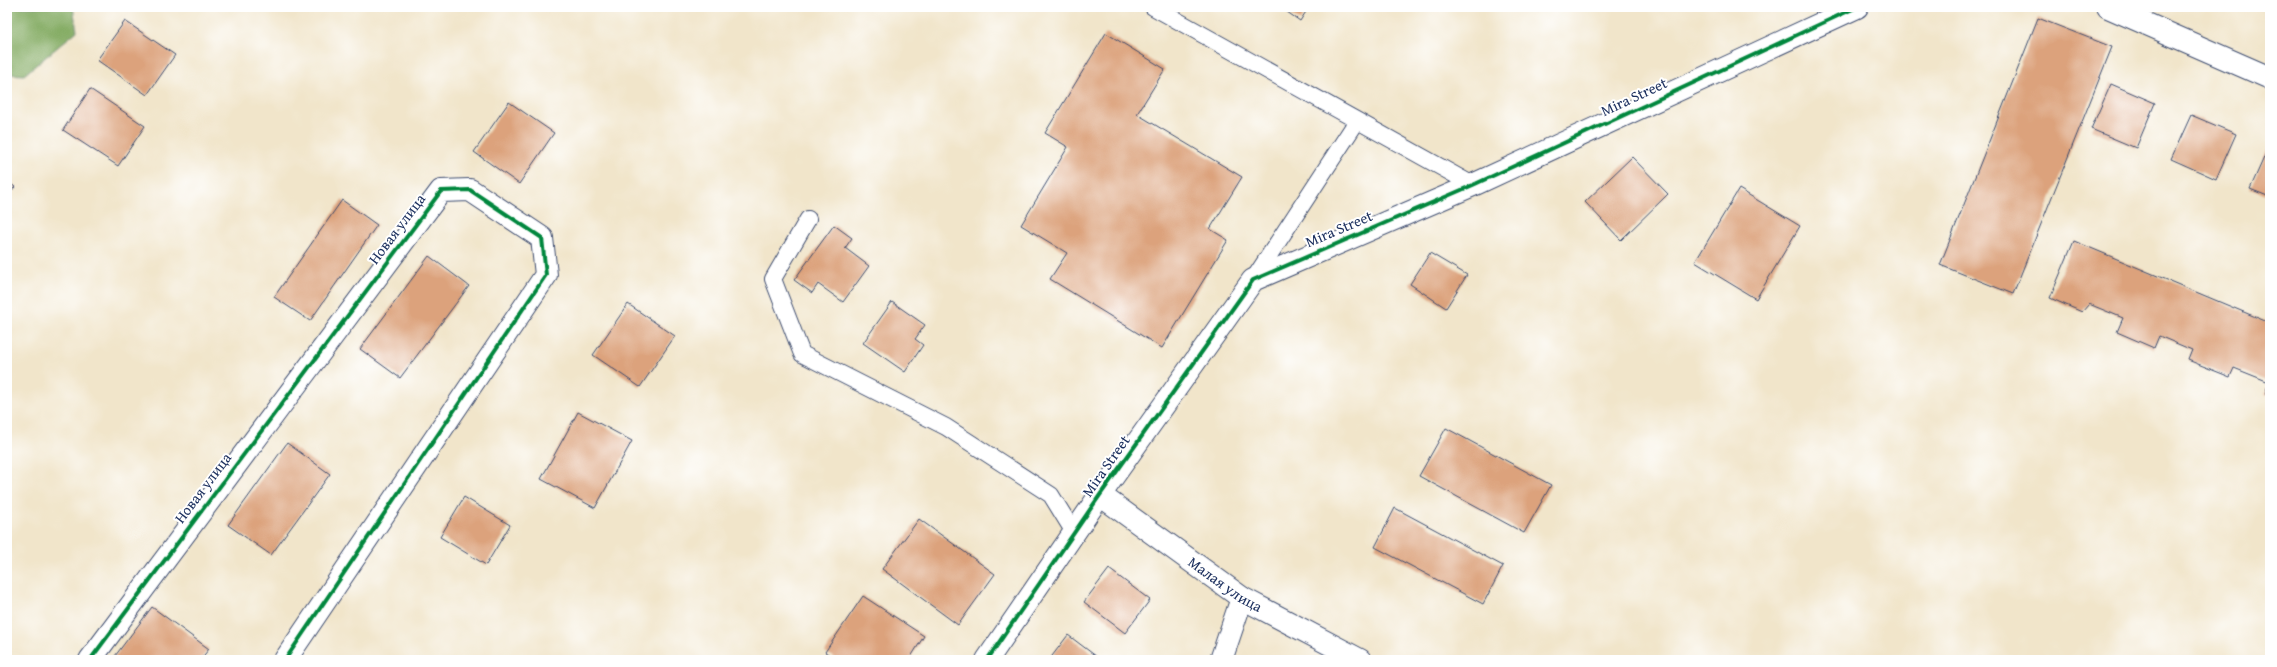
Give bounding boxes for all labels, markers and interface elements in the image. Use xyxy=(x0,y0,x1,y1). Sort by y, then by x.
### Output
street label: Mira Street xyxy=(1597,72,1671,121)
street label: Новая улица xyxy=(363,188,431,268)
street label: Mira Street xyxy=(1302,205,1376,252)
street label: Mira Street xyxy=(1077,430,1135,501)
street label: Новая улица xyxy=(169,447,237,527)
street label: Малая улица xyxy=(1184,551,1267,617)

